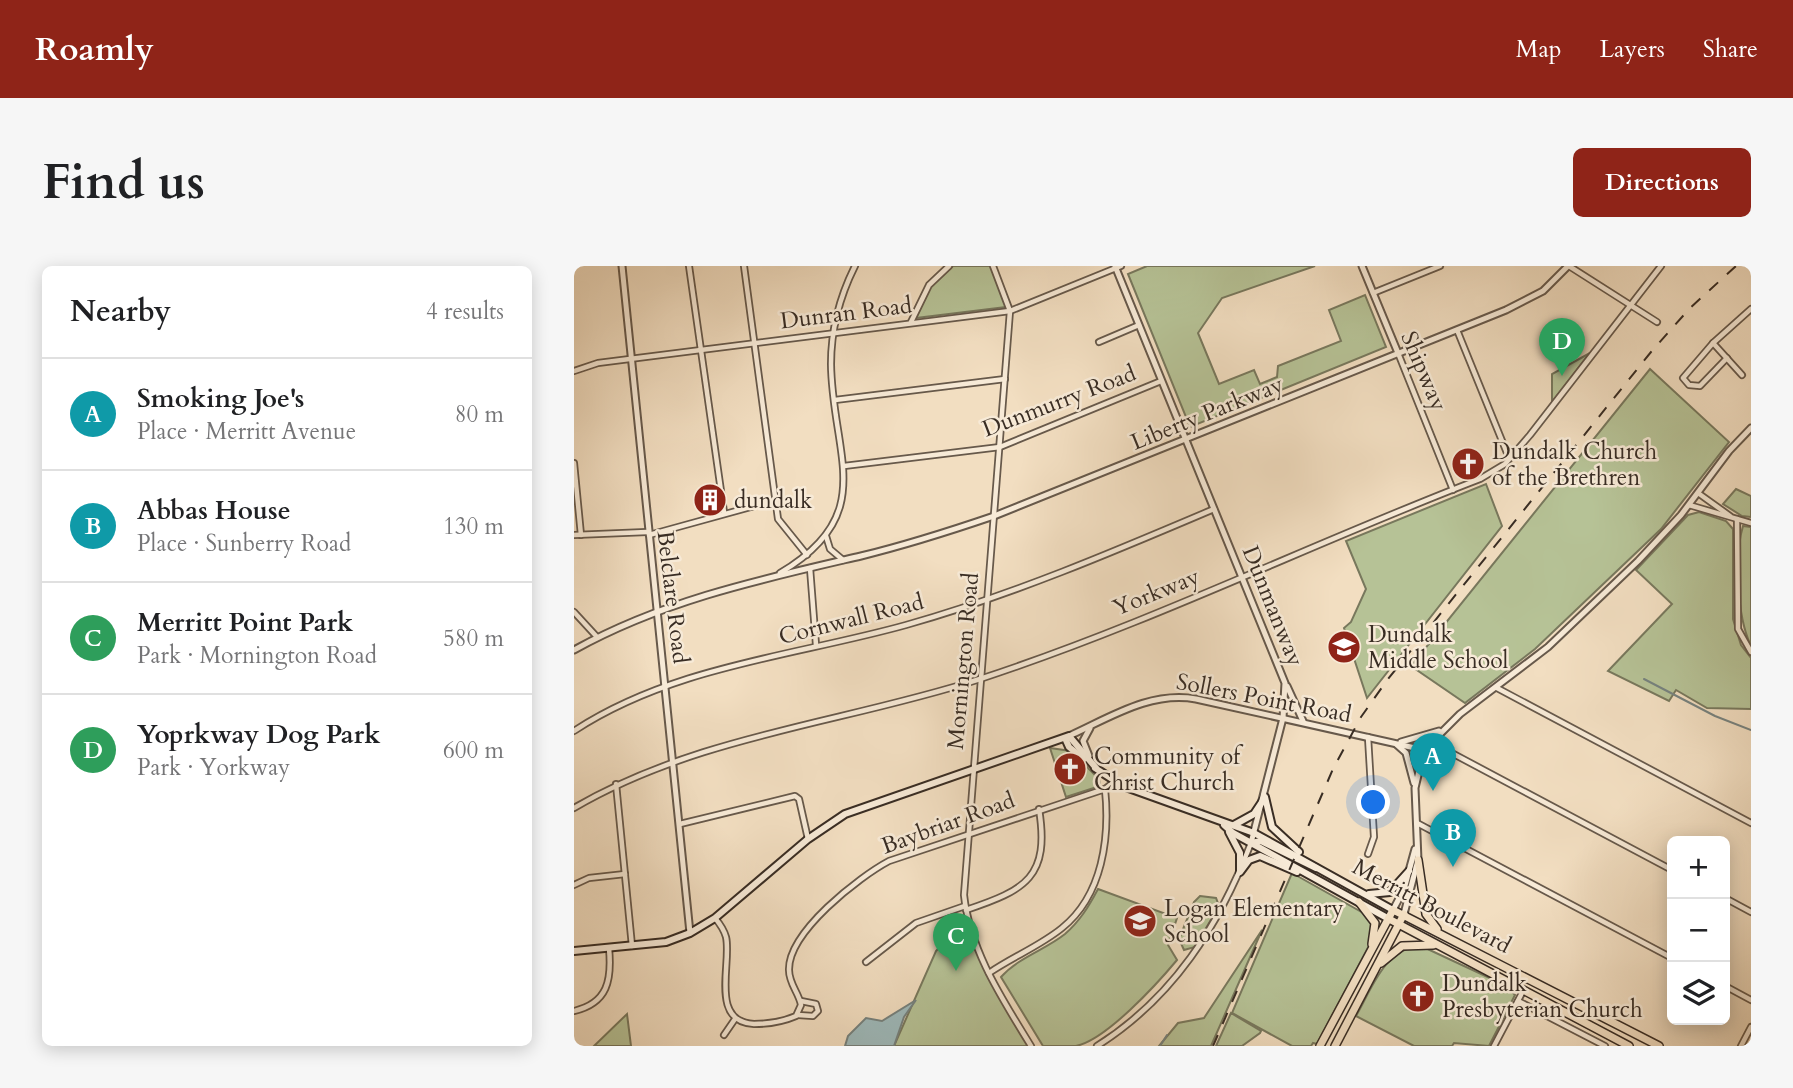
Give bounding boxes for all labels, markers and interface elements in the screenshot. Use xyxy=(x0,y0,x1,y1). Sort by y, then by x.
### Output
text: Roamly xyxy=(35,27,154,72)
text: Map xyxy=(1516,33,1562,66)
text: Layers xyxy=(1600,33,1665,66)
text: Share xyxy=(1703,33,1758,66)
button: Directions xyxy=(1573,148,1751,217)
text: Find us xyxy=(42,149,205,216)
street label: Dunran Road xyxy=(778,289,914,336)
text: Nearby xyxy=(70,291,171,332)
text: 4 results xyxy=(426,296,504,327)
pin: D xyxy=(1539,318,1585,376)
street label: Shipway xyxy=(1393,327,1455,415)
street label: Dunmurry Road xyxy=(978,357,1141,445)
street label: Liberty Parkway xyxy=(1126,368,1288,458)
text: Smoking Joe's xyxy=(137,381,304,416)
text: A xyxy=(84,399,102,430)
text: 80 m xyxy=(455,399,504,430)
text: Place · Merritt Avenue xyxy=(137,416,356,447)
place label: Dundalk Church of the Brethren xyxy=(1492,436,1658,493)
church icon: Dundalk Church of the Brethren xyxy=(1449,445,1487,483)
building icon: dundalk xyxy=(691,481,729,519)
place label: dundalk xyxy=(734,485,813,516)
text: Abbas House xyxy=(137,493,291,528)
text: B xyxy=(85,511,101,542)
text: 130 m xyxy=(443,511,504,542)
text: Place · Sunberry Road xyxy=(137,528,351,559)
street label: Belclare Road xyxy=(649,529,697,666)
street label: Dunmanway xyxy=(1235,541,1311,671)
street label: Yorkway xyxy=(1108,561,1204,623)
street label: Mornington Road xyxy=(940,570,986,751)
street label: Cornwall Road xyxy=(775,586,927,652)
text: Merritt Point Park xyxy=(137,605,353,640)
place label: Dundalk Middle School xyxy=(1368,619,1509,676)
text: C xyxy=(84,623,102,654)
text: 580 m xyxy=(443,623,504,654)
school or university icon: Dundalk Middle School xyxy=(1325,628,1363,666)
text: Park · Mornington Road xyxy=(137,640,377,671)
street label: Sollers Point Road xyxy=(1174,666,1355,730)
text: Yoprkway Dog Park xyxy=(137,717,380,752)
pin: A xyxy=(1410,733,1456,791)
text: D xyxy=(83,735,103,766)
text: 600 m xyxy=(443,735,504,766)
place label: Community of Christ Church xyxy=(1094,741,1244,798)
church icon: Community of Christ Church xyxy=(1051,750,1089,788)
text: Park · Yorkway xyxy=(137,752,290,783)
street label: Baybriar Road xyxy=(877,784,1020,862)
your location xyxy=(1356,785,1390,819)
pin: B xyxy=(1430,809,1476,867)
map controls xyxy=(1667,836,1730,1025)
button: + xyxy=(1667,836,1730,899)
street label: Merritt Boulevard xyxy=(1347,851,1517,961)
place label: Logan Elementary School xyxy=(1164,893,1344,950)
button: − xyxy=(1667,899,1730,962)
school or university icon: Logan Elementary School xyxy=(1121,902,1159,940)
pin: C xyxy=(933,913,979,971)
button: layers xyxy=(1667,962,1730,1025)
place label: Dundalk Presbyterian Church xyxy=(1442,968,1643,1025)
church icon: Dundalk Presbyterian Church xyxy=(1399,977,1437,1015)

